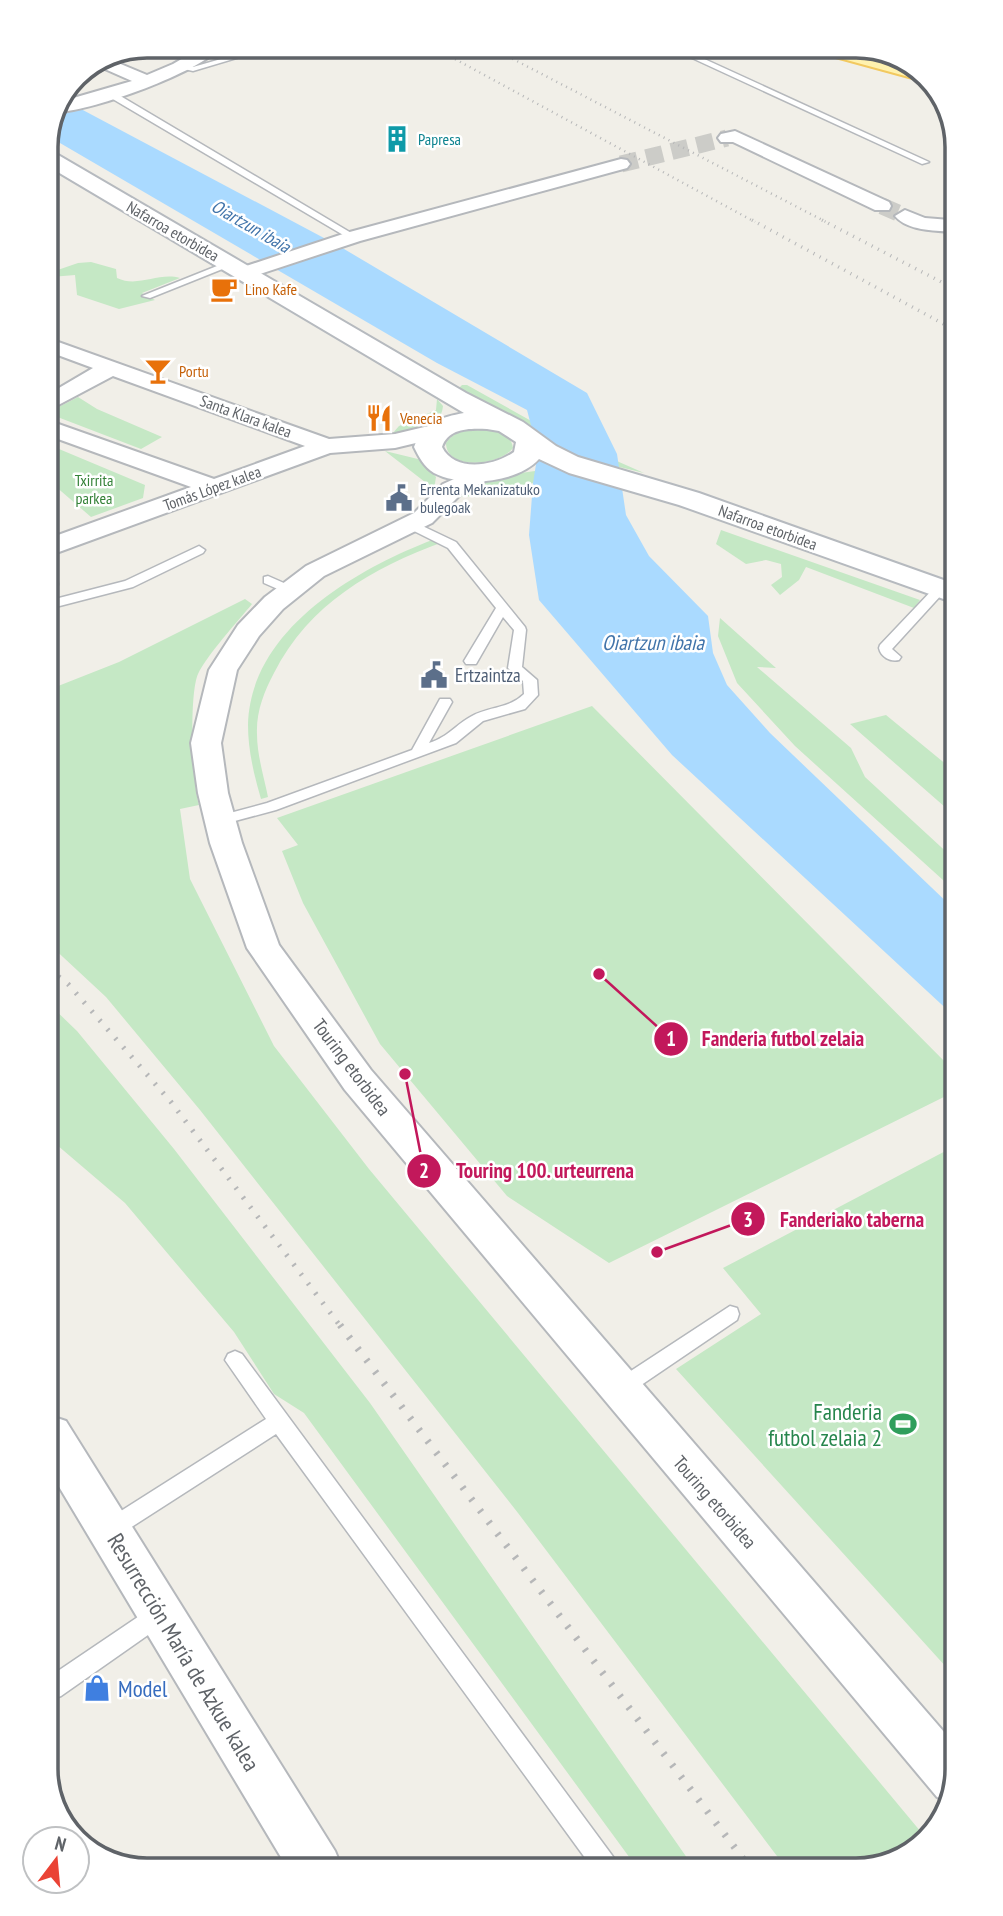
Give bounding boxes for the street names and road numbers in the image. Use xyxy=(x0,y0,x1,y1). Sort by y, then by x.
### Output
street label: Nafarroa etorbidea xyxy=(123,196,223,266)
street label: Santa Klara kalea xyxy=(197,390,295,442)
street label: Tomás López kalea xyxy=(160,461,264,515)
street label: Nafarroa etorbidea xyxy=(716,500,820,554)
street label: Touring etorbidea xyxy=(308,1014,396,1120)
street label: Touring etorbidea xyxy=(668,1451,762,1553)
street label: Resurrección María de Azkue kalea xyxy=(101,1528,267,1776)

